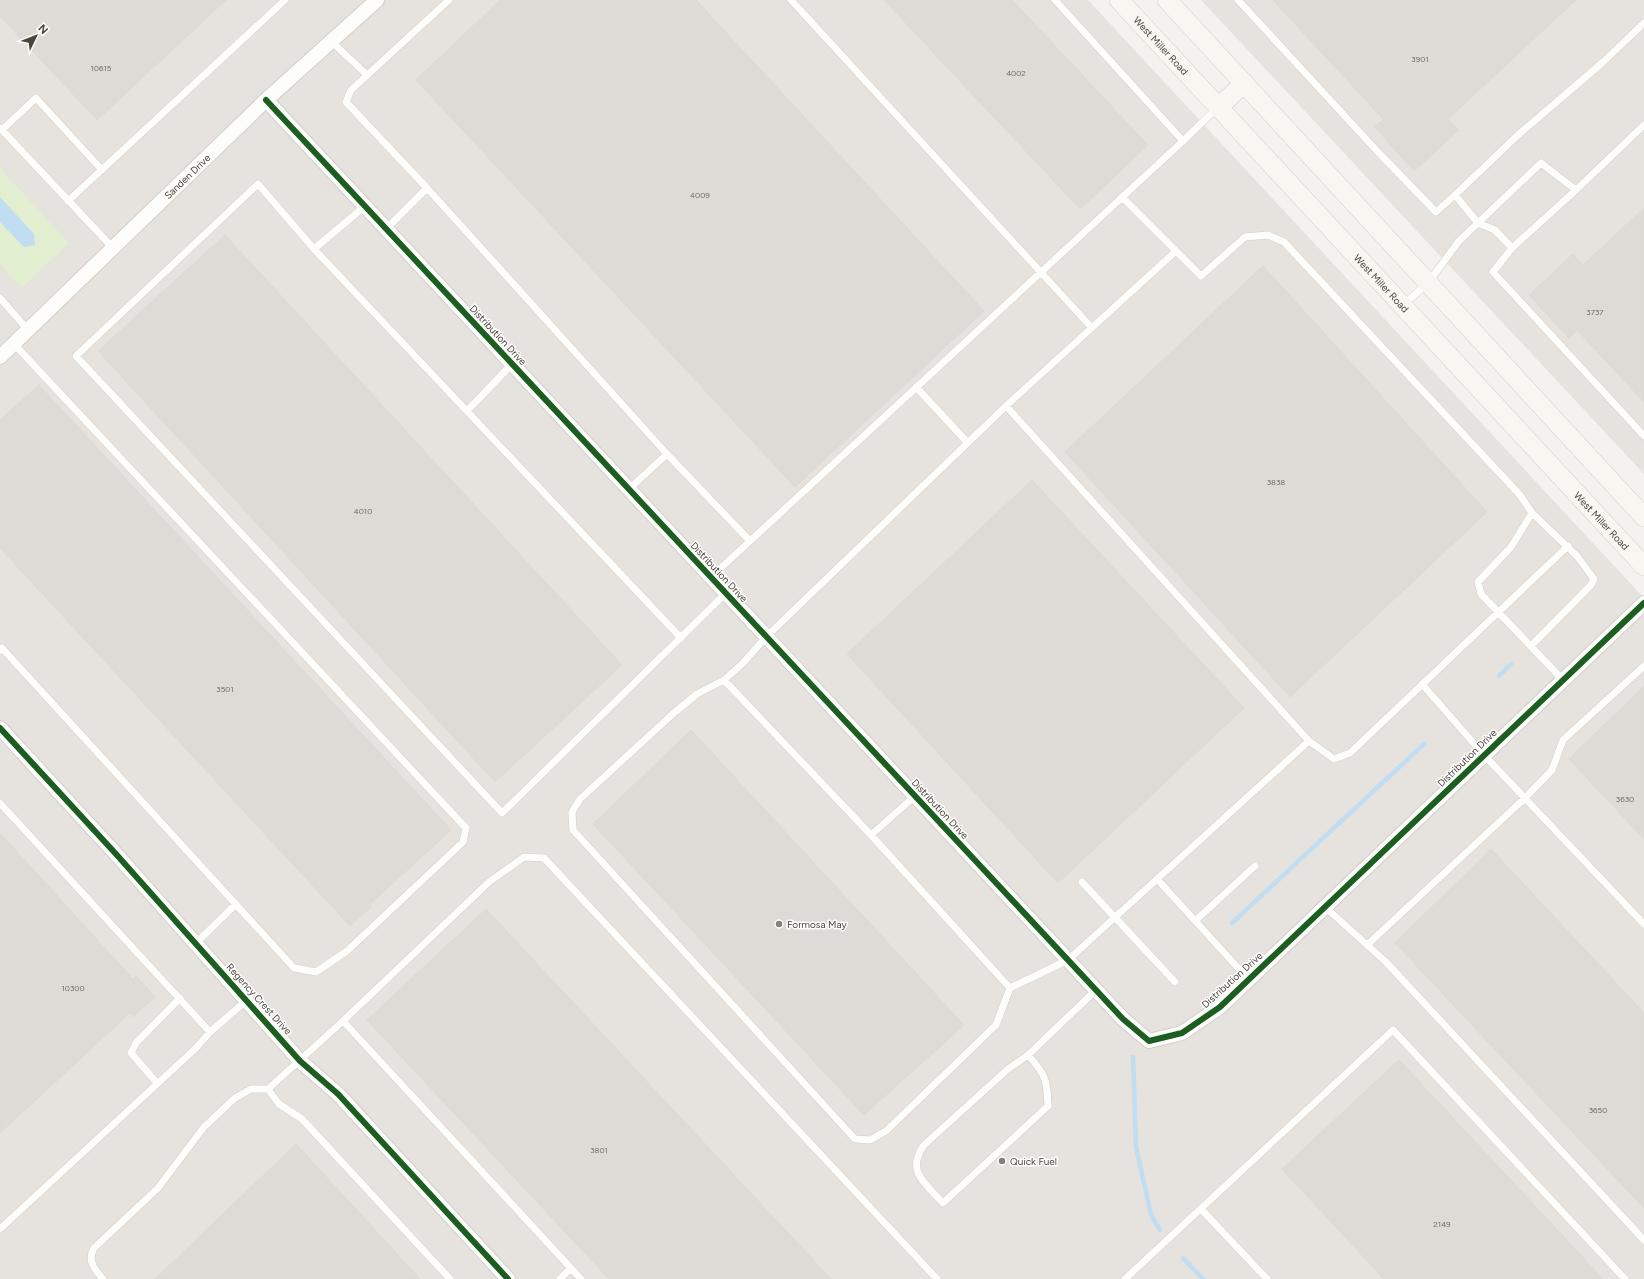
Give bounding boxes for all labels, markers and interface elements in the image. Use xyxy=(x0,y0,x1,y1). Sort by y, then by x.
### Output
street label: West Miller Road xyxy=(1131,13,1192,78)
north arrow xyxy=(16,16,56,56)
text: N xyxy=(35,22,51,37)
house number: 3901 xyxy=(1411,54,1429,64)
house number: 10615 xyxy=(91,63,112,73)
house number: 4002 xyxy=(1006,68,1026,78)
street label: Sanden Drive xyxy=(161,151,213,202)
house number: 4009 xyxy=(690,190,710,200)
street label: West Miller Road xyxy=(1351,251,1412,315)
street label: Distribution Drive xyxy=(467,302,530,368)
house number: 3737 xyxy=(1586,307,1604,317)
house number: 3838 xyxy=(1267,477,1285,487)
street label: West Miller Road xyxy=(1571,489,1632,553)
house number: 4010 xyxy=(354,506,372,516)
street label: Distribution Drive xyxy=(688,539,751,605)
house number: 3501 xyxy=(216,684,234,694)
street label: Distribution Drive xyxy=(1434,726,1500,790)
street label: Distribution Drive xyxy=(909,776,972,842)
house number: 3630 xyxy=(1616,794,1634,804)
place label: Formosa May xyxy=(787,918,848,931)
marker: Formosa May xyxy=(774,919,784,929)
street label: Distribution Drive xyxy=(1199,949,1266,1011)
street label: Regency Crest Drive xyxy=(223,961,295,1038)
house number: 10300 xyxy=(61,983,85,993)
house number: 3650 xyxy=(1589,1105,1607,1115)
house number: 3801 xyxy=(590,1145,608,1155)
place label: Quick Fuel xyxy=(1010,1155,1057,1168)
marker: Quick Fuel xyxy=(997,1156,1007,1166)
house number: 2149 xyxy=(1433,1219,1451,1229)

